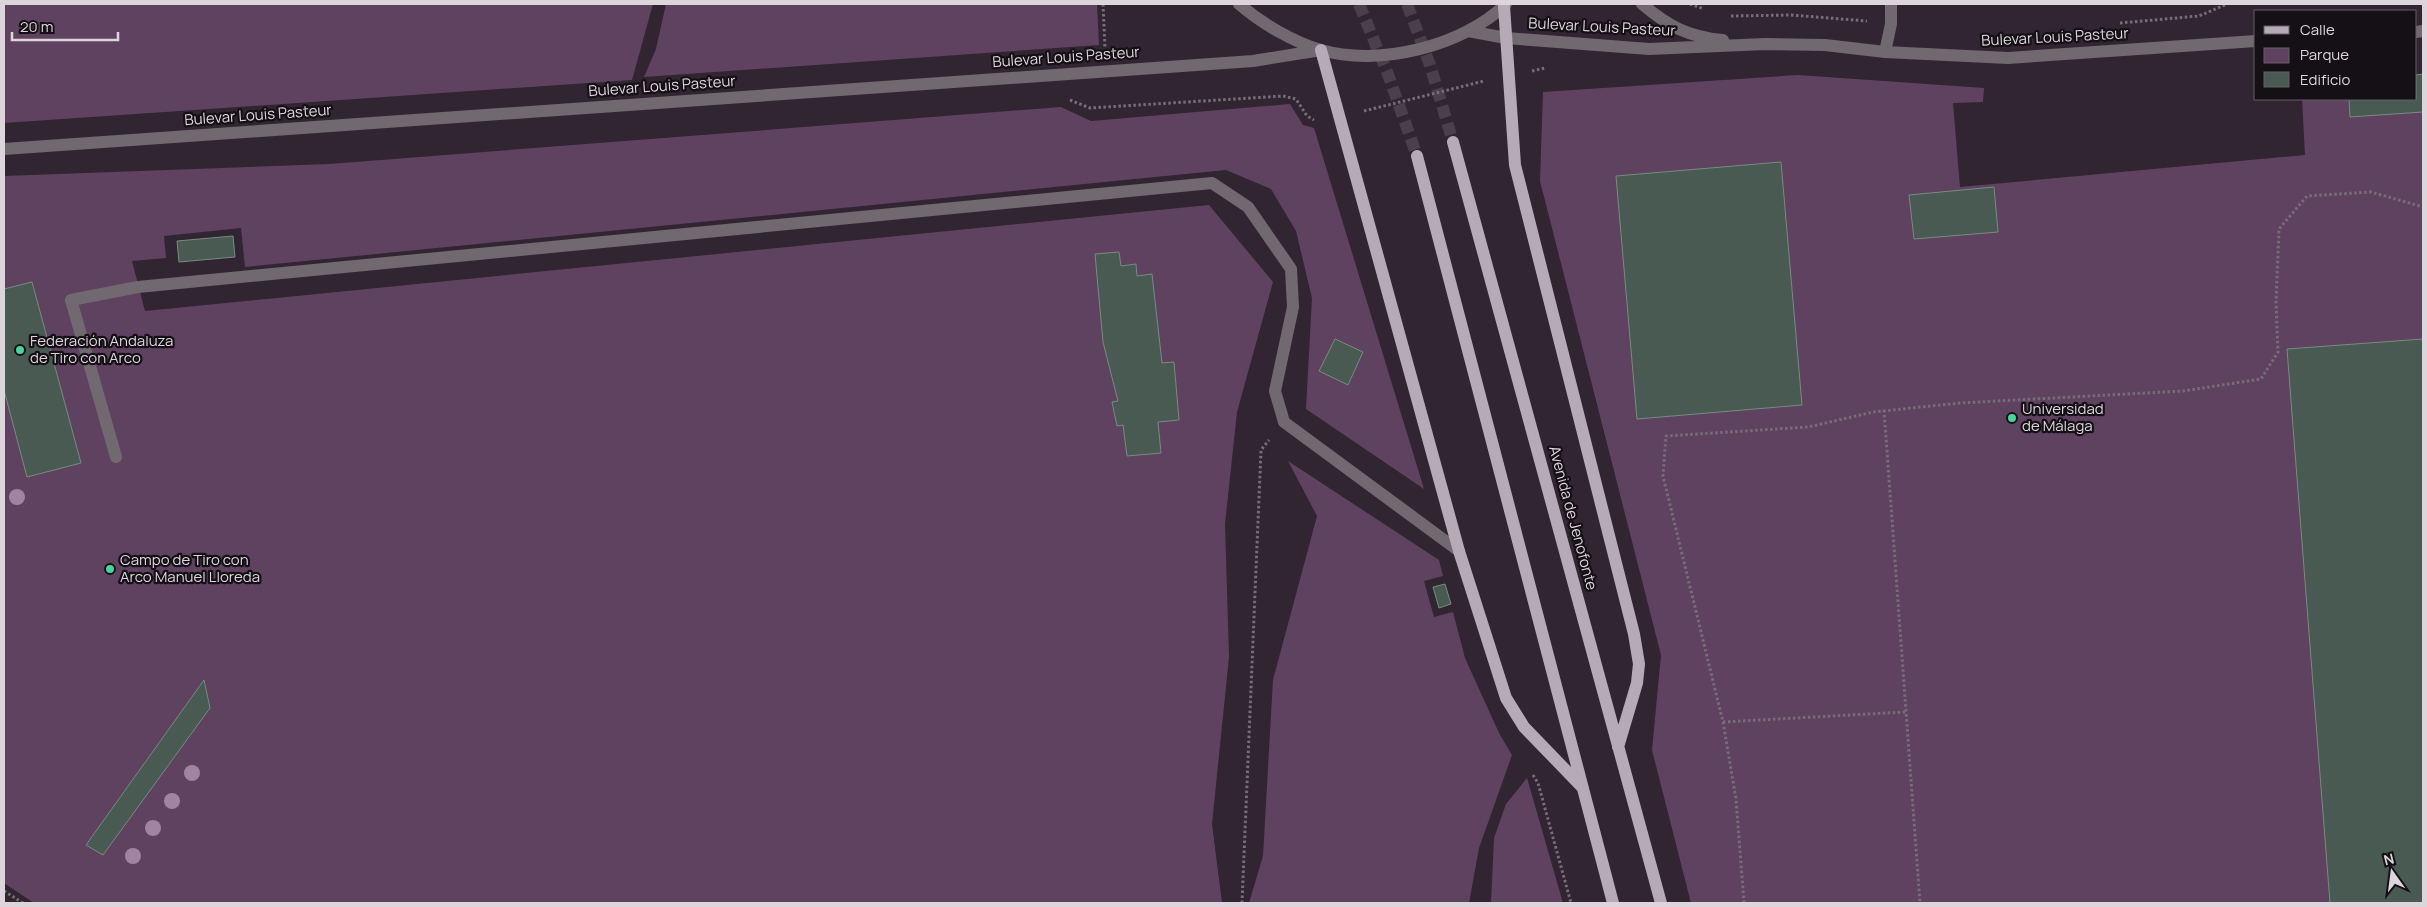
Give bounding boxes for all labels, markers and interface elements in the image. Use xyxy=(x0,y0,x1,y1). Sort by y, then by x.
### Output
scale bar xyxy=(12,10,119,42)
legend xyxy=(2254,10,2417,100)
street label: Bulevar Louis Pasteur xyxy=(1528,12,1677,41)
text: 20 m xyxy=(20,16,53,37)
text: Calle xyxy=(2300,19,2335,40)
street label: Bulevar Louis Pasteur xyxy=(1981,22,2130,51)
street label: Bulevar Louis Pasteur xyxy=(992,41,1141,72)
text: Parque xyxy=(2300,44,2349,65)
text: Edificio xyxy=(2300,69,2351,90)
street label: Bulevar Louis Pasteur xyxy=(588,70,737,101)
street label: Bulevar Louis Pasteur xyxy=(184,99,333,130)
place label: Federación Andaluza de Tiro con Arco xyxy=(30,330,173,368)
marker: Federación Andaluza de Tiro con Arco xyxy=(14,344,26,356)
place label: Universidad de Málaga xyxy=(2022,398,2104,436)
marker: Universidad de Málaga xyxy=(2006,412,2018,424)
street label: Avenida de Jenofonte xyxy=(1544,443,1603,593)
place label: Campo de Tiro con Arco Manuel Lloreda xyxy=(120,549,260,587)
marker: Campo de Tiro con Arco Manuel Lloreda xyxy=(104,563,116,575)
north arrow xyxy=(2367,847,2417,897)
text: N xyxy=(2382,848,2396,869)

